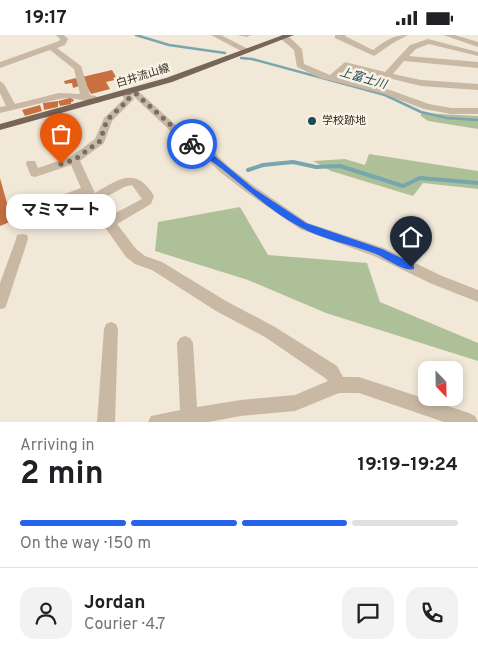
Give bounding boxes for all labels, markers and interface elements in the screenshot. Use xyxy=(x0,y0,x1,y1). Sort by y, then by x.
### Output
text: 19:17 xyxy=(25,6,67,30)
street label: 白井流山線 xyxy=(115,61,171,91)
water label: 上富士川 xyxy=(338,65,390,94)
pin xyxy=(40,113,82,164)
place label: 学校跡地 xyxy=(322,114,366,128)
marker: 学校跡地 xyxy=(306,115,318,127)
courier xyxy=(167,119,217,169)
icon: bag xyxy=(47,120,75,148)
icon: bike xyxy=(178,130,206,158)
callout: マミマート xyxy=(6,194,116,229)
text: マミマート xyxy=(21,201,101,221)
pin xyxy=(390,216,432,267)
icon: home xyxy=(397,223,425,251)
north arrow xyxy=(418,361,462,406)
map controls xyxy=(418,361,463,406)
text: Arriving in xyxy=(20,436,95,456)
text: 19:19–19:24 xyxy=(358,453,458,477)
text: 2 min xyxy=(20,455,104,495)
text: On the way · 150 m xyxy=(20,534,151,554)
button: person xyxy=(20,587,72,639)
button: chat xyxy=(342,587,394,639)
button: phone xyxy=(406,587,458,639)
text: Jordan xyxy=(84,591,146,615)
text: Courier · 4.7 xyxy=(84,615,165,635)

